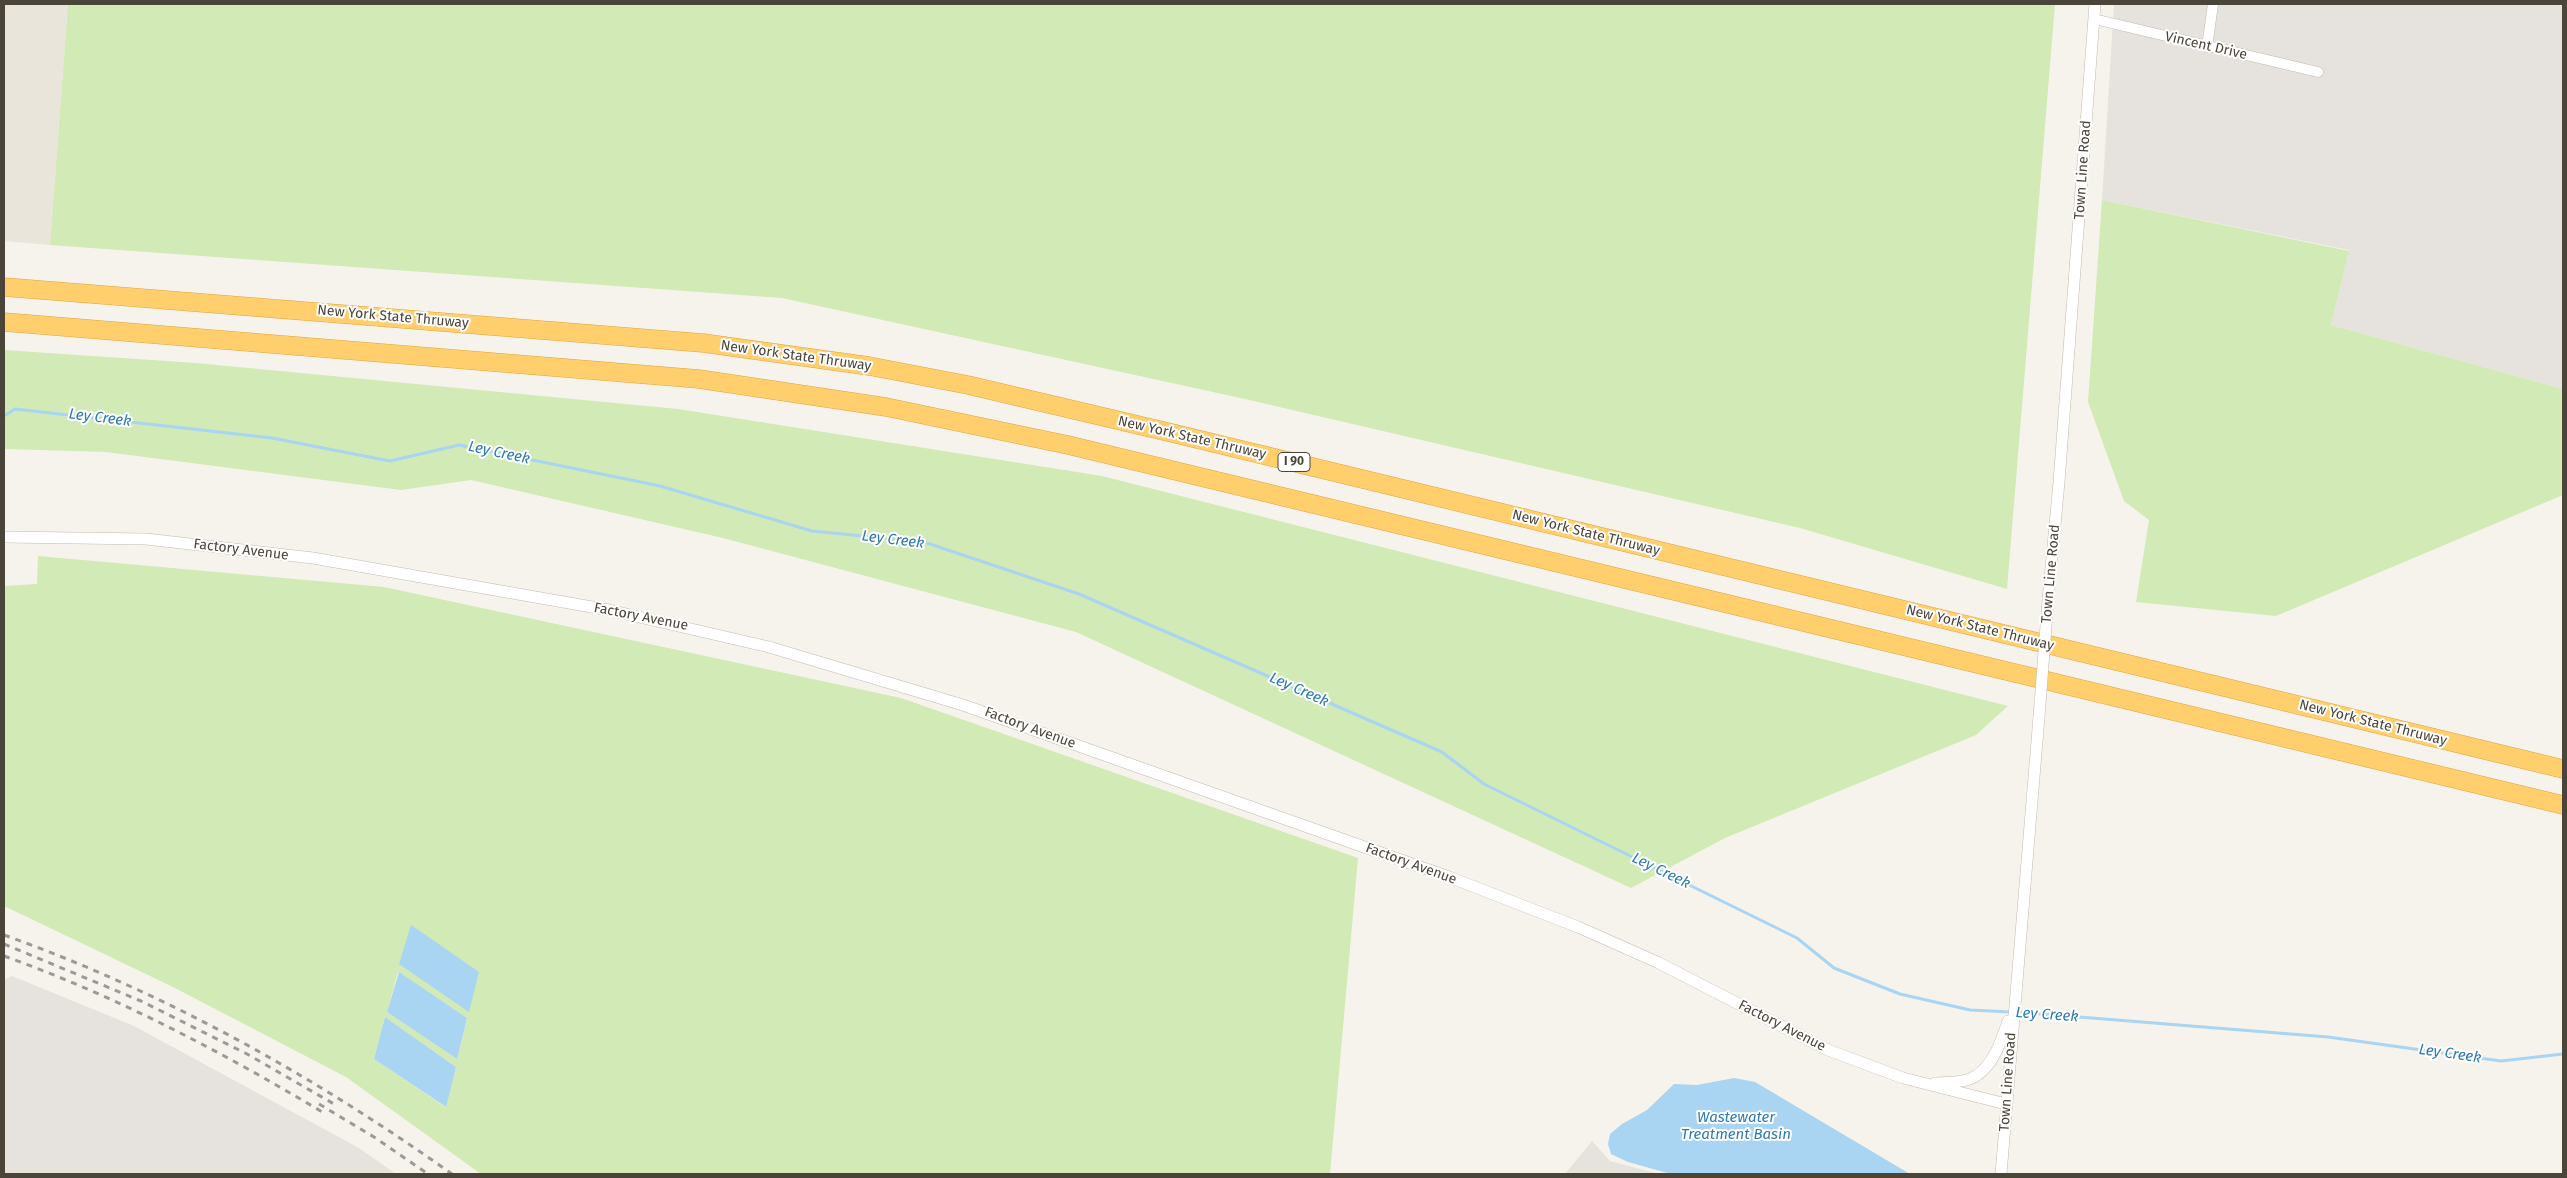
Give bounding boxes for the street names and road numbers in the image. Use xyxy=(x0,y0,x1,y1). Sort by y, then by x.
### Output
street label: Vincent Drive xyxy=(2163,28,2249,64)
street label: Town Line Road xyxy=(2071,120,2095,220)
street label: New York State Thruway xyxy=(317,302,469,332)
street label: New York State Thruway xyxy=(720,337,872,375)
street label: New York State Thruway xyxy=(1116,413,1268,463)
road number: I 90 xyxy=(1278,452,1310,472)
street label: New York State Thruway xyxy=(1510,506,1662,560)
street label: Town Line Road xyxy=(2038,524,2064,624)
street label: Factory Avenue xyxy=(192,536,290,564)
street label: Factory Avenue xyxy=(592,600,690,634)
street label: New York State Thruway xyxy=(1904,601,2056,655)
street label: New York State Thruway xyxy=(2297,696,2449,750)
street label: Factory Avenue xyxy=(982,704,1078,752)
street label: Factory Avenue xyxy=(1363,840,1459,888)
street label: Factory Avenue xyxy=(1735,997,1829,1055)
street label: Town Line Road xyxy=(1996,1032,2020,1132)

